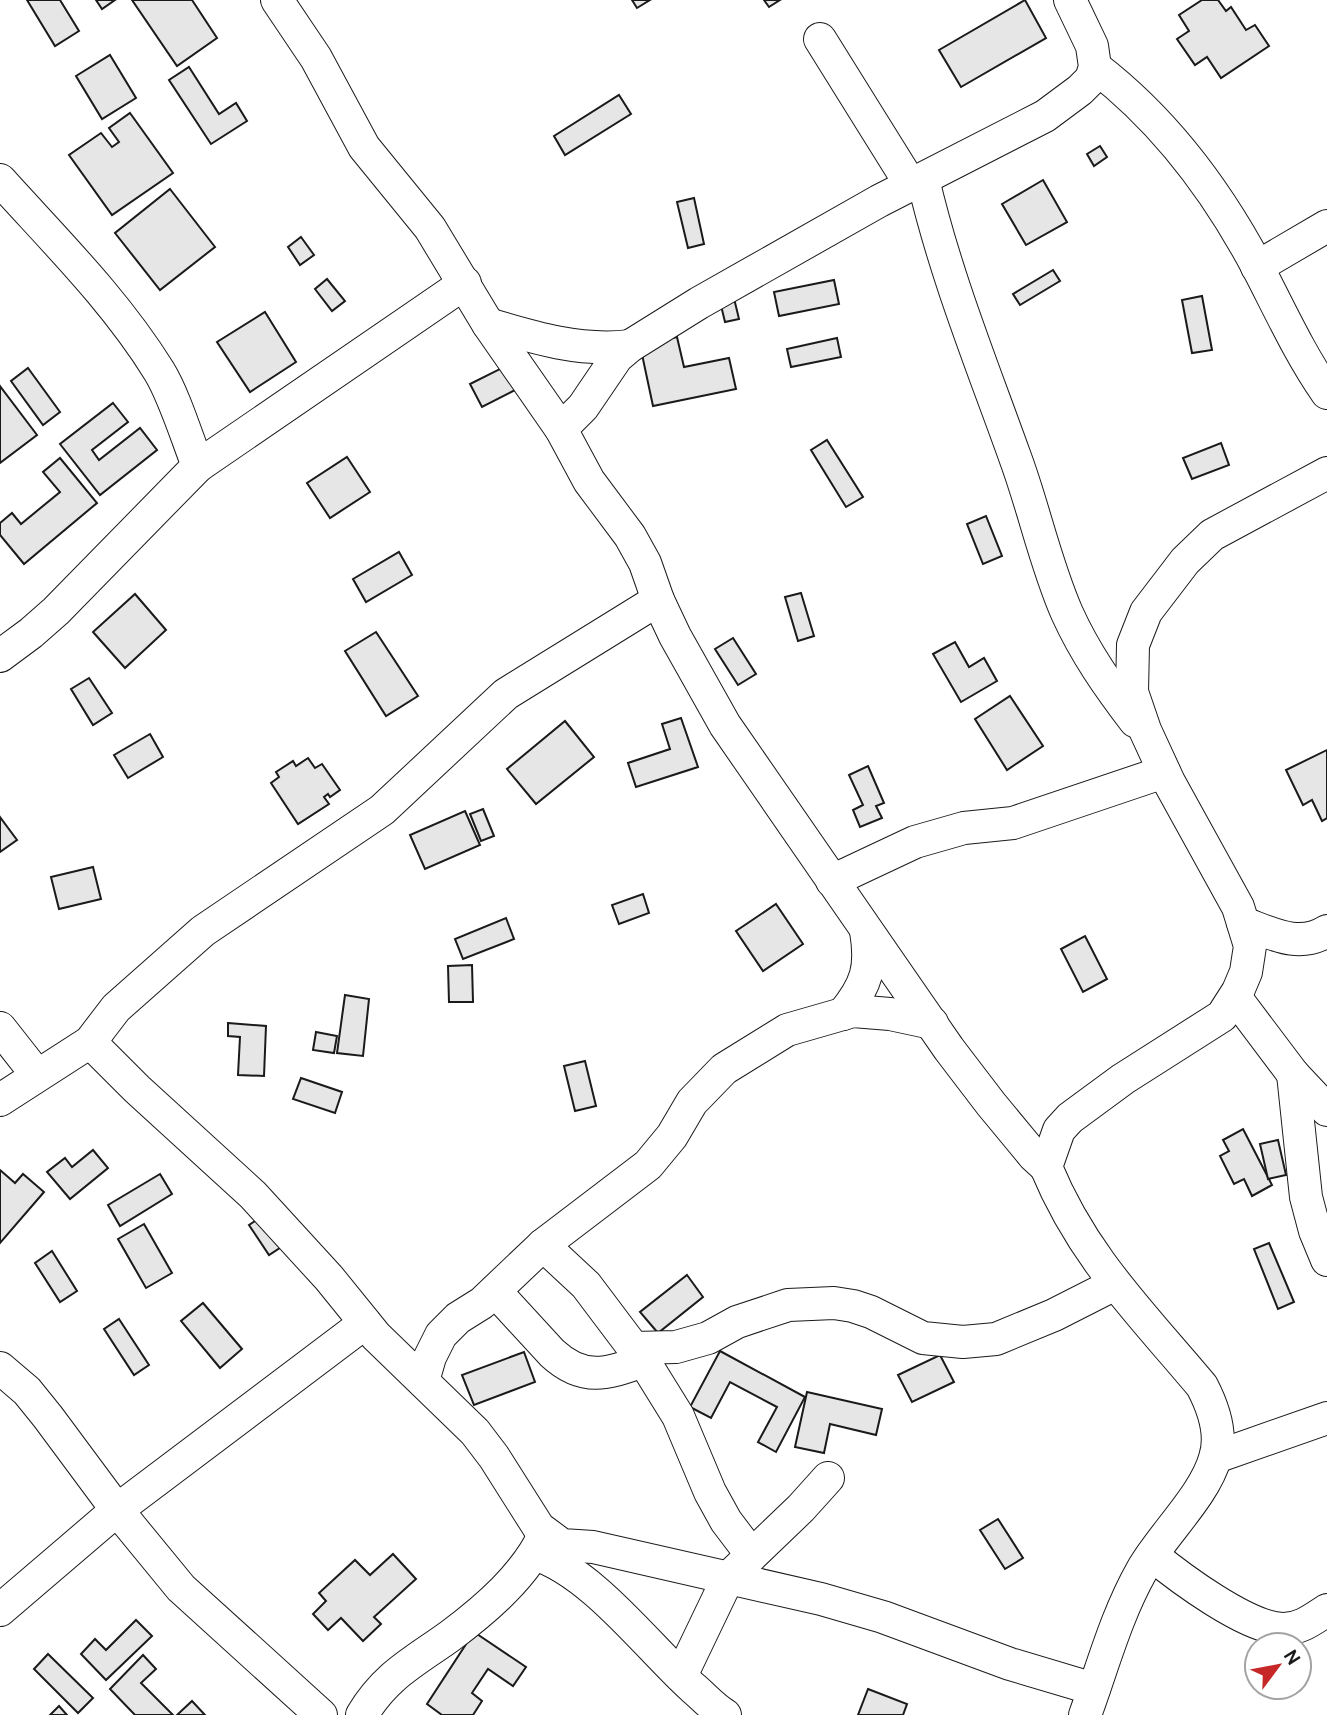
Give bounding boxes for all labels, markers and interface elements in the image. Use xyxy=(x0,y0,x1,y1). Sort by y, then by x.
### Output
north arrow xyxy=(1243,1631,1313,1701)
text: N xyxy=(1279,1645,1305,1669)

